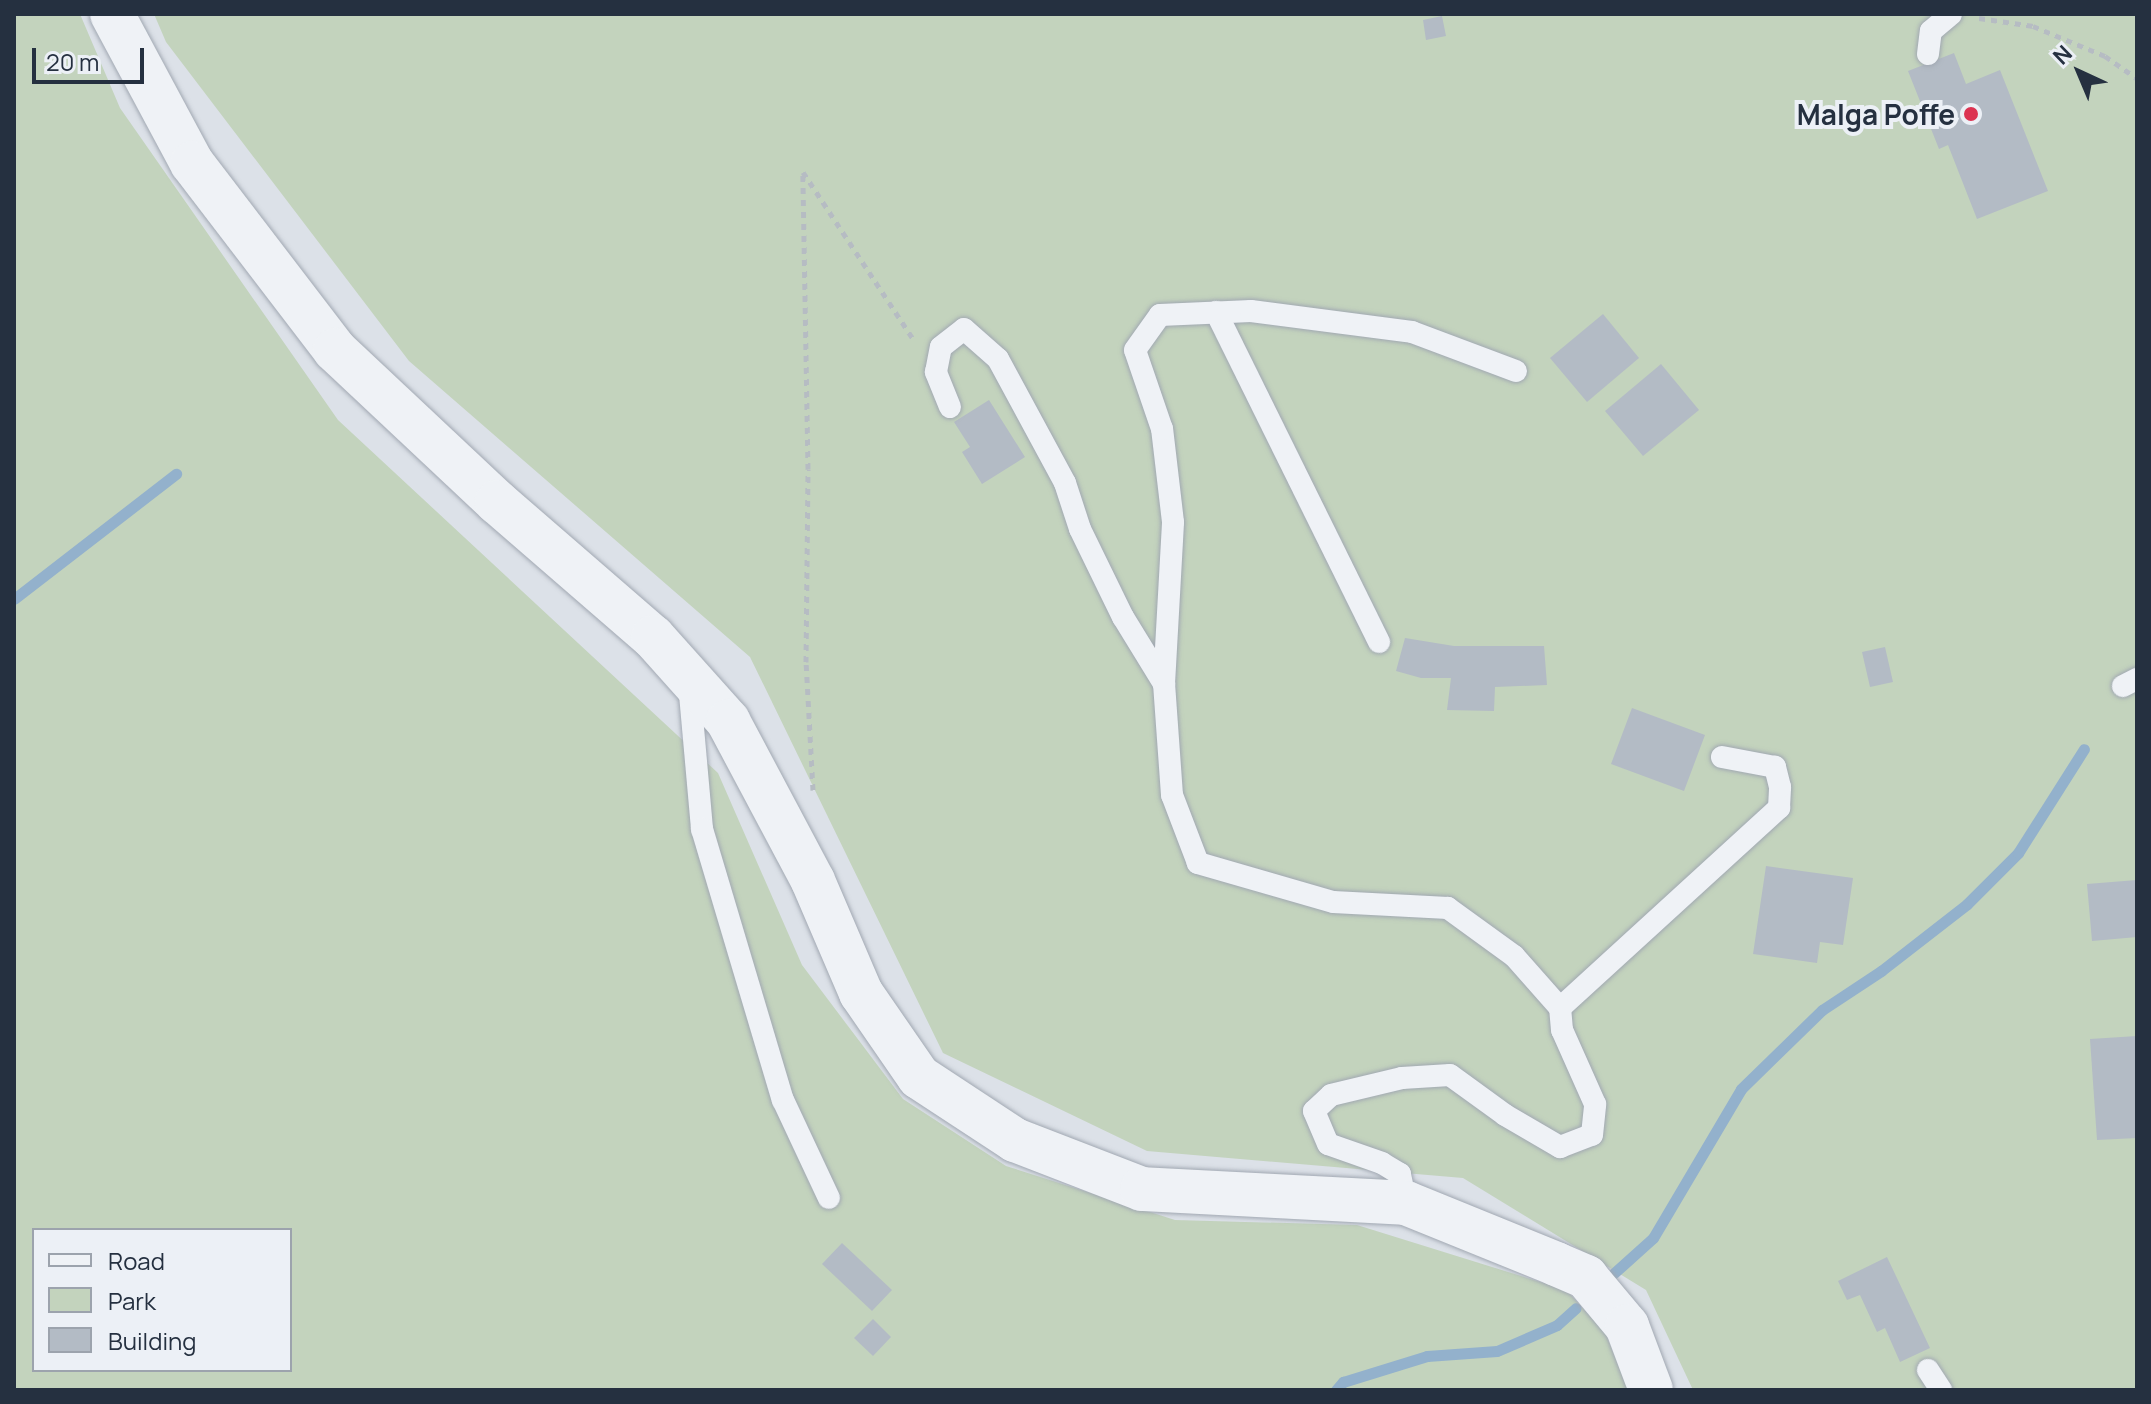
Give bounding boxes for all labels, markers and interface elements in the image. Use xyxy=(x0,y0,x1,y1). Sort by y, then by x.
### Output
scale bar xyxy=(36,32,148,82)
north arrow xyxy=(2039,32,2119,112)
text: N xyxy=(2046,38,2078,71)
text: 20 m xyxy=(46,45,99,78)
place label: Malga Poffe xyxy=(1797,97,1955,131)
marker: Malga Poffe xyxy=(1962,105,1980,123)
legend xyxy=(32,1228,292,1372)
text: Road xyxy=(108,1244,165,1277)
text: Park xyxy=(108,1284,156,1317)
text: Building xyxy=(108,1324,196,1357)

